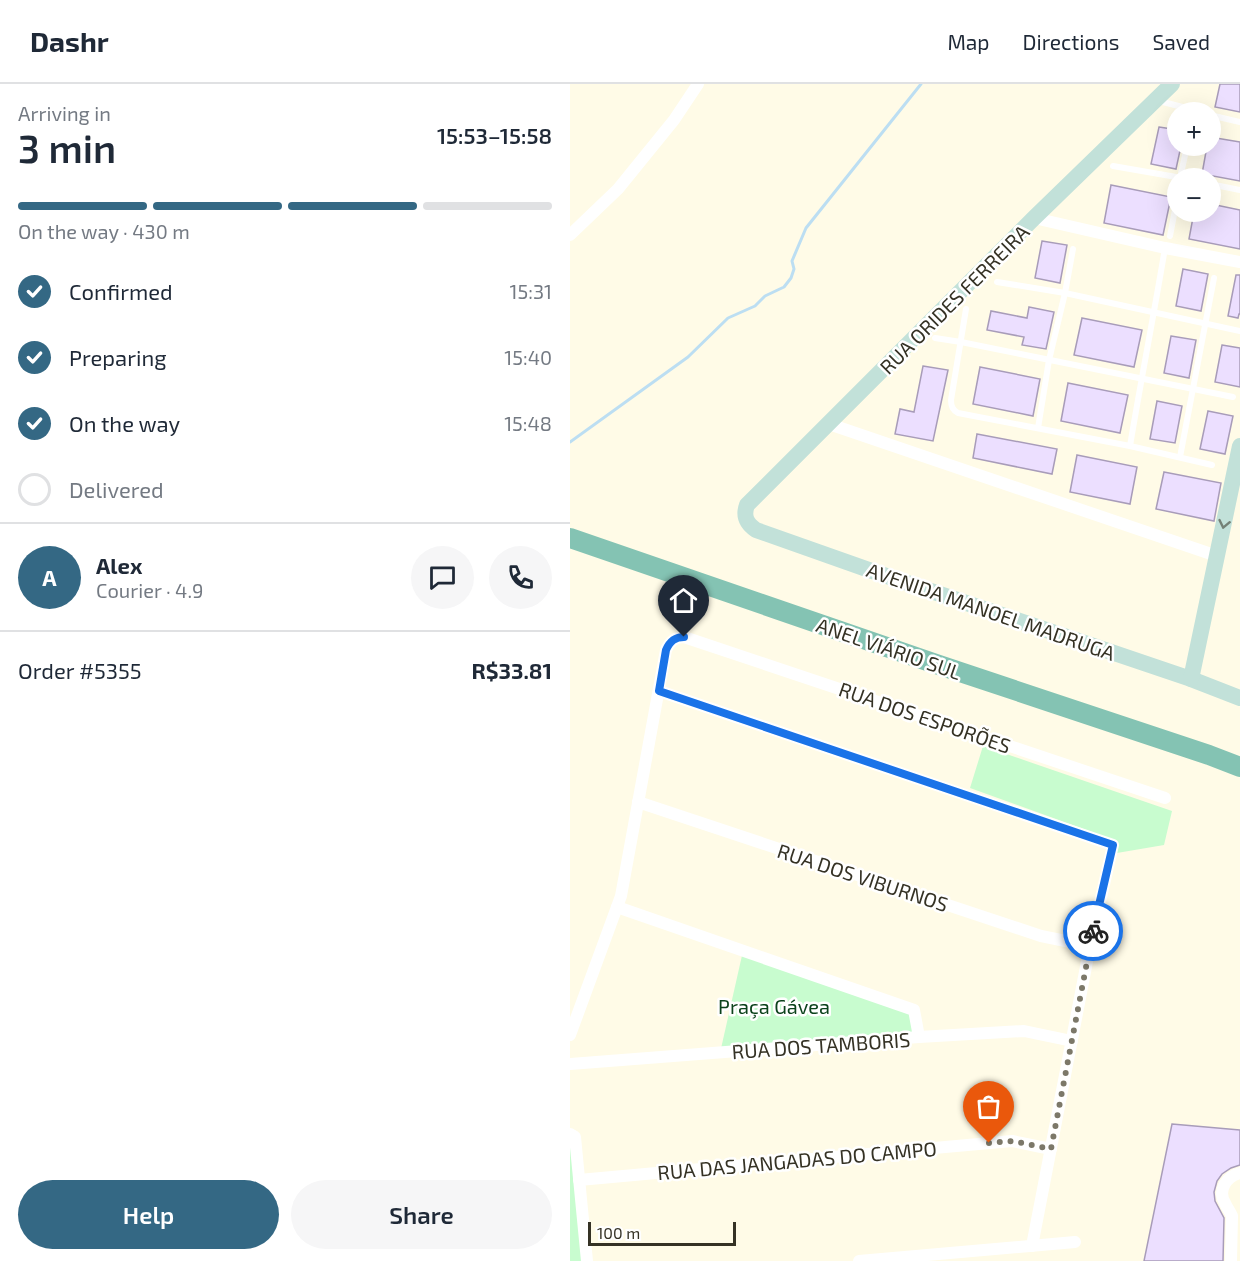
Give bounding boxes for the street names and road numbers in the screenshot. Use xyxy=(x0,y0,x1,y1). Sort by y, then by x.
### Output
street label: RUA ORIDES FERREIRA xyxy=(874,219,1034,379)
street label: AVENIDA MANOEL MADRUGA xyxy=(864,557,1119,665)
street label: ANEL VIÁRIO SUL xyxy=(813,612,965,684)
street label: RUA DOS ESPORÕES xyxy=(836,676,1014,758)
street label: RUA DOS VIBURNOS xyxy=(775,838,951,916)
street label: RUA DOS TAMBORIS xyxy=(731,1027,911,1063)
street label: RUA DAS JANGADAS DO CAMPO xyxy=(656,1136,938,1184)

